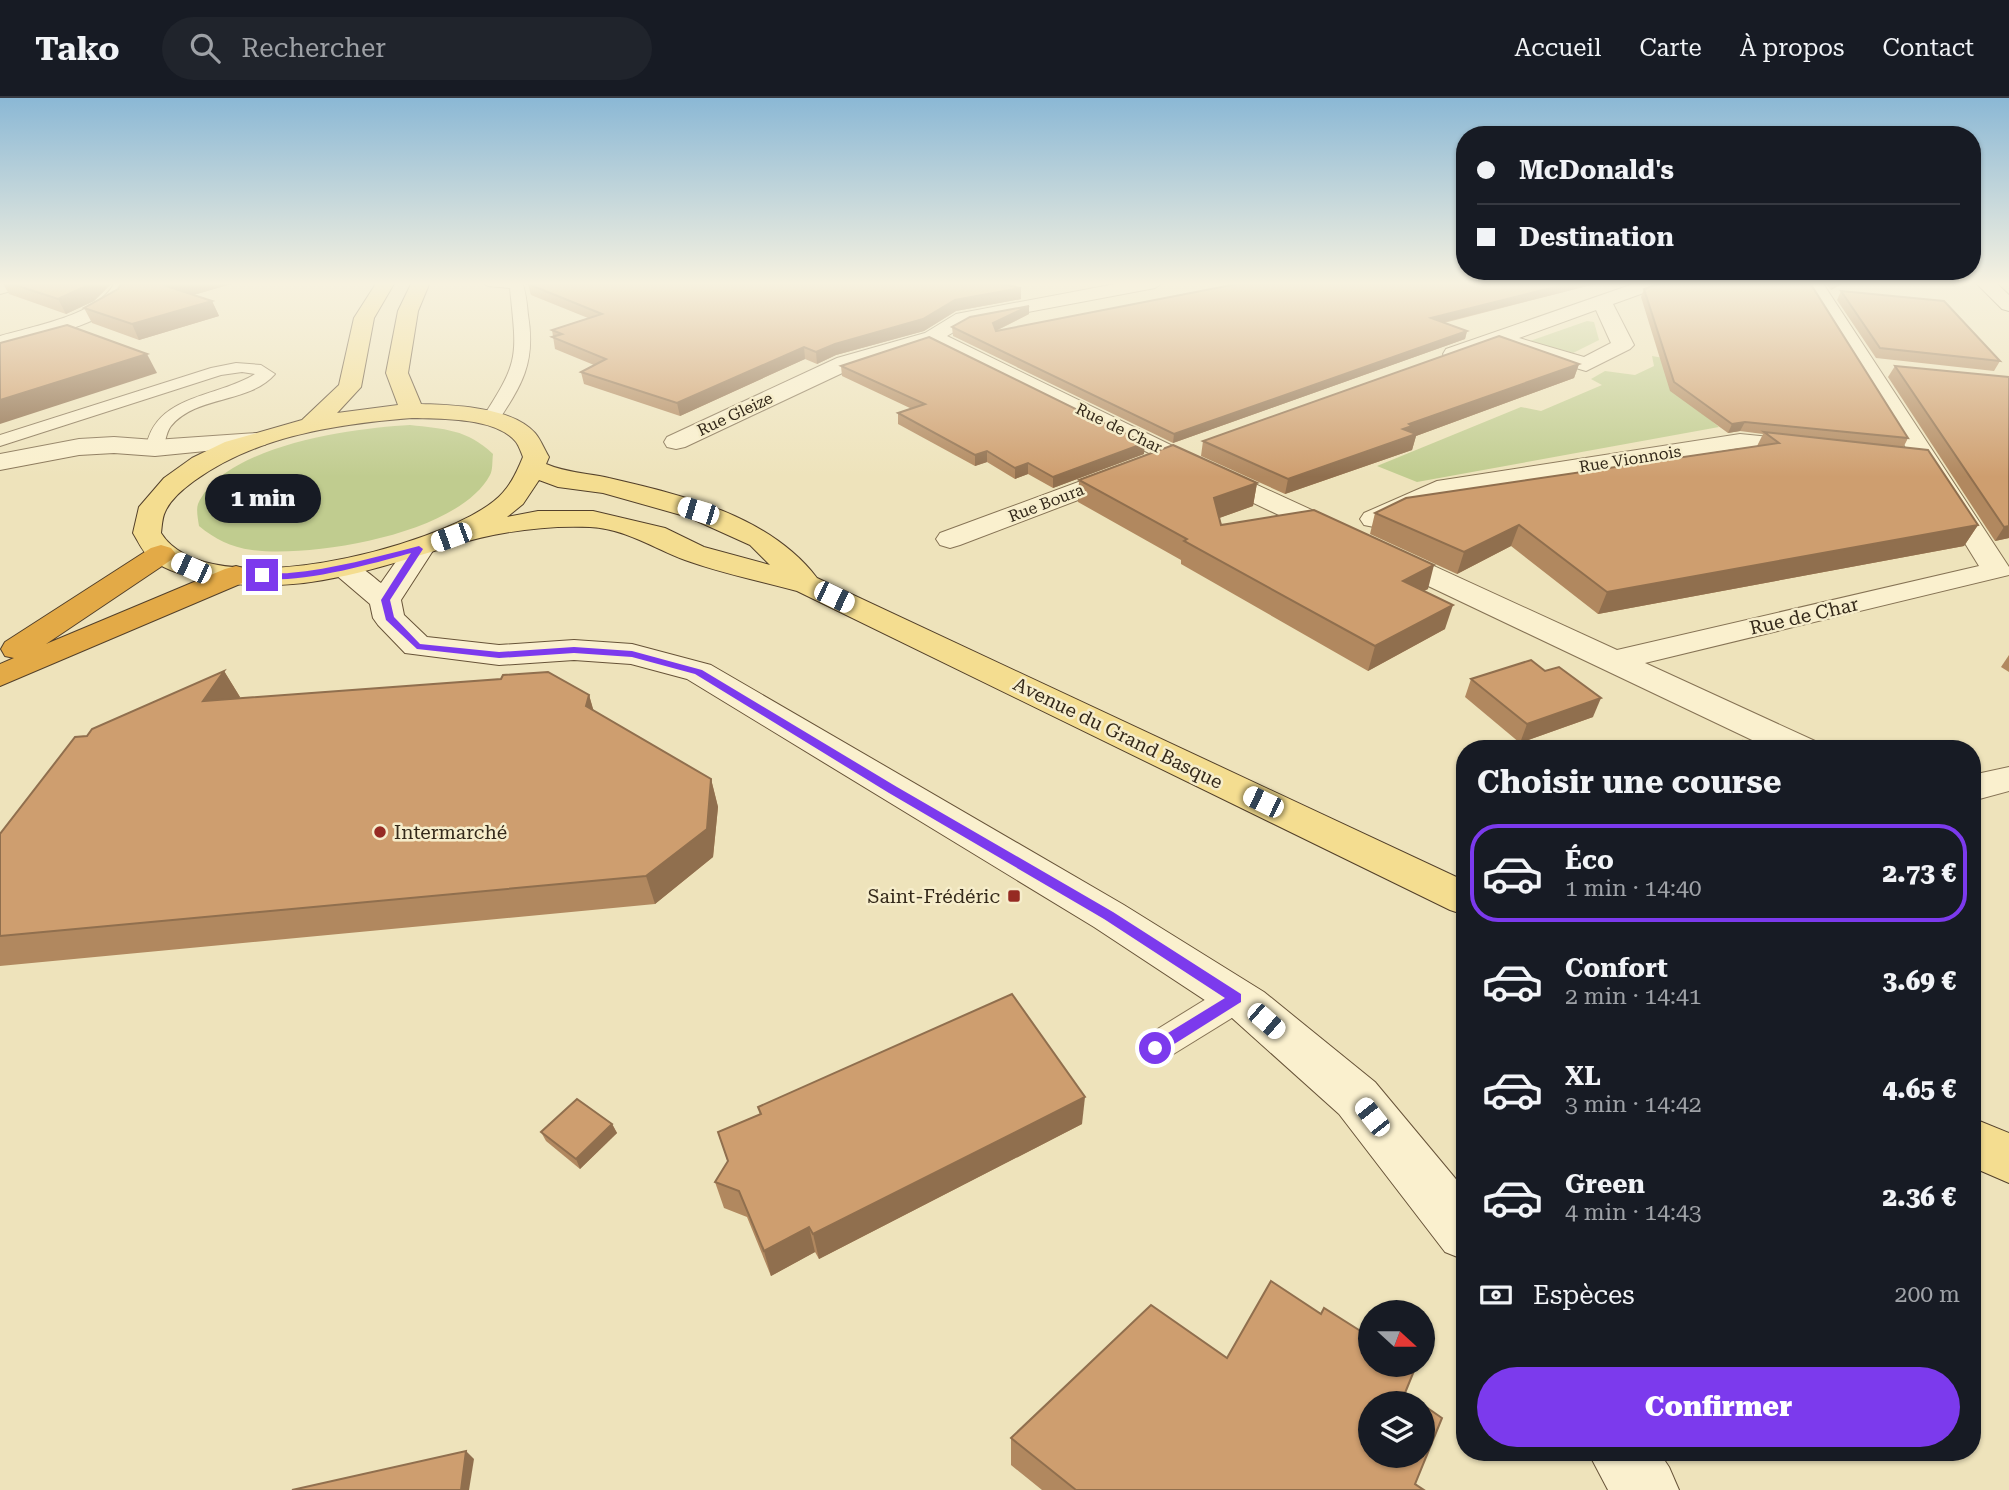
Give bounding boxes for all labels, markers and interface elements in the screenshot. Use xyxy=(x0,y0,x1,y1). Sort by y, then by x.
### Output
search box xyxy=(162,17,652,80)
text: Tako xyxy=(35,29,120,68)
icon: search xyxy=(186,29,224,67)
text: Rechercher xyxy=(242,33,386,63)
text: Accueil xyxy=(1515,34,1601,62)
text: Carte xyxy=(1639,34,1702,62)
text: À propos xyxy=(1740,34,1844,62)
text: Contact xyxy=(1882,34,1974,62)
text: McDonald's xyxy=(1519,155,1674,185)
text: Destination xyxy=(1519,222,1674,252)
street label: Rue Gleize xyxy=(694,388,776,440)
street label: Rue de Char xyxy=(1073,399,1166,457)
street label: Rue Vionnois xyxy=(1578,442,1683,476)
callout: 1 min xyxy=(204,474,320,522)
street label: Rue Boura xyxy=(1006,480,1087,526)
text: 1 min xyxy=(231,485,295,512)
car xyxy=(675,495,722,527)
car xyxy=(428,520,475,554)
car xyxy=(168,550,215,586)
route end xyxy=(246,559,278,591)
car xyxy=(811,578,858,616)
street label: Rue de Char xyxy=(1747,592,1861,640)
street label: Avenue du Grand Basque xyxy=(1010,672,1226,794)
text: Choisir une course xyxy=(1477,763,1781,801)
car xyxy=(1240,783,1287,821)
place label: Intermarché xyxy=(394,821,507,844)
marker: Intermarché xyxy=(372,824,388,840)
icon: car xyxy=(1481,842,1544,905)
text: Éco xyxy=(1565,845,1614,875)
text: 2.73 € xyxy=(1883,858,1956,888)
text: 1 min · 14:40 xyxy=(1565,875,1702,902)
place label: Saint-Frédéric xyxy=(868,885,1000,908)
marker: Saint-Frédéric xyxy=(1006,888,1022,904)
icon: car xyxy=(1481,950,1544,1013)
text: Confort xyxy=(1565,953,1668,983)
text: 3.69 € xyxy=(1883,966,1956,996)
text: 2 min · 14:41 xyxy=(1565,983,1702,1010)
car xyxy=(1244,999,1289,1043)
route start xyxy=(1139,1032,1171,1064)
icon: car xyxy=(1481,1058,1544,1121)
text: XL xyxy=(1565,1061,1601,1091)
text: 4.65 € xyxy=(1883,1074,1956,1104)
text: 3 min · 14:42 xyxy=(1565,1091,1702,1118)
car xyxy=(1351,1094,1394,1140)
icon: car xyxy=(1481,1166,1544,1229)
text: Green xyxy=(1565,1169,1645,1199)
text: 2.36 € xyxy=(1883,1182,1956,1212)
text: 4 min · 14:43 xyxy=(1565,1199,1702,1226)
icon: cash xyxy=(1477,1276,1515,1314)
text: Espèces xyxy=(1533,1280,1635,1310)
text: 200 m xyxy=(1895,1281,1960,1308)
north arrow xyxy=(1358,1300,1435,1377)
map controls xyxy=(1358,1300,1435,1468)
button: Confirmer xyxy=(1477,1367,1960,1447)
button: layers xyxy=(1358,1391,1435,1468)

